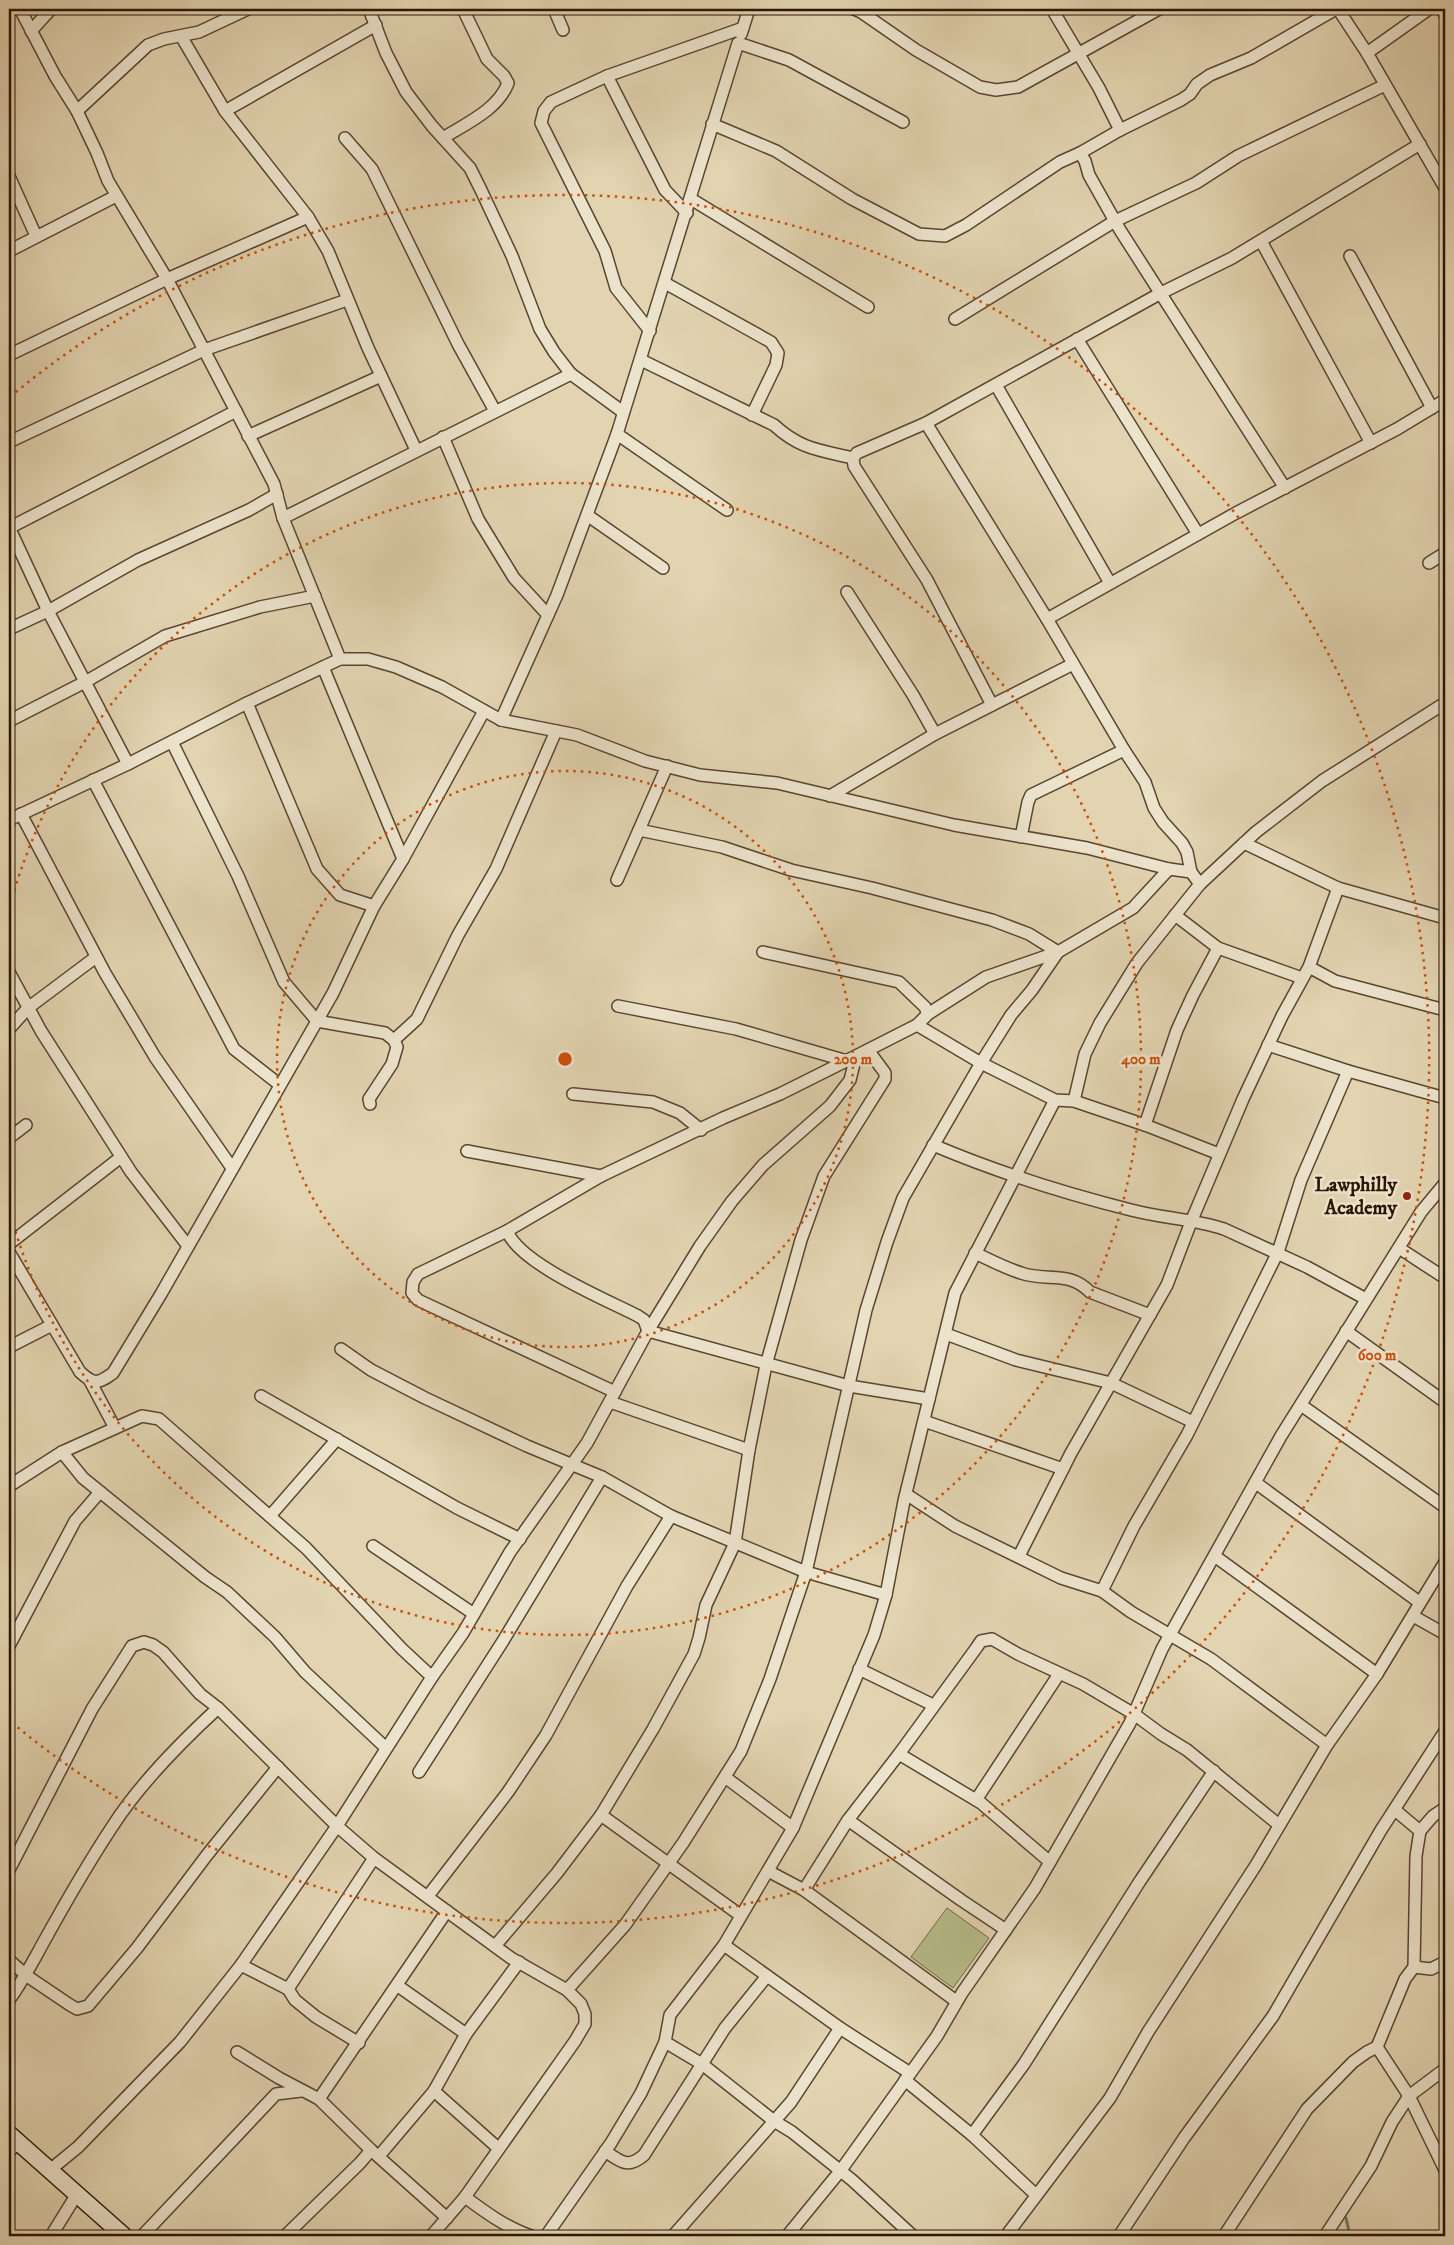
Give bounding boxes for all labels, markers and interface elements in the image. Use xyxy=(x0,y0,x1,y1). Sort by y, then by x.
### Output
centre of rings xyxy=(556,1050,574,1068)
text: 200 m xyxy=(834,1050,873,1069)
text: 400 m xyxy=(1120,1050,1161,1069)
place label: Lawphilly Academy xyxy=(1315,1173,1398,1221)
marker: Lawphilly Academy xyxy=(1401,1190,1413,1202)
text: 600 m xyxy=(1358,1346,1397,1365)

